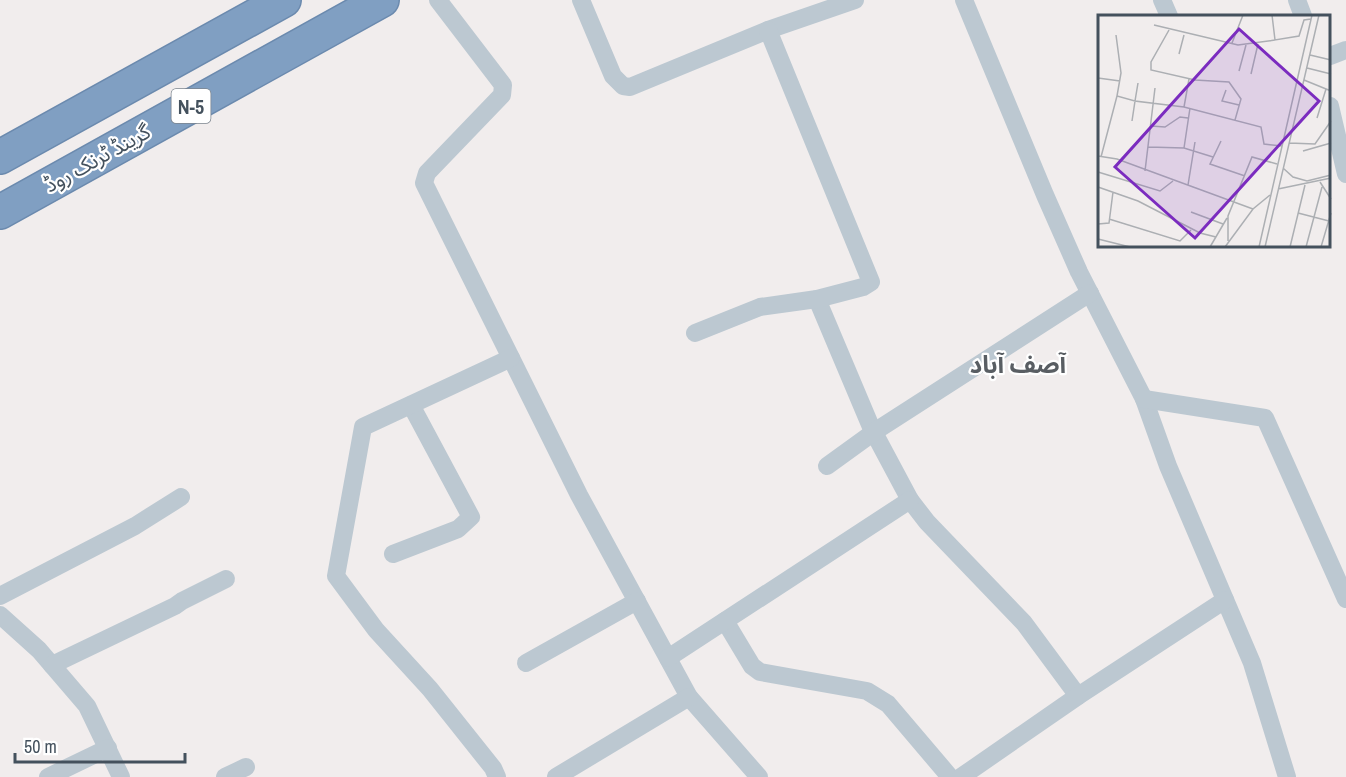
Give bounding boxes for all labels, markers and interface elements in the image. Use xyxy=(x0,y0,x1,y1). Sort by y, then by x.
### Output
inset map xyxy=(1098,15,1331,248)
road number: N-5 xyxy=(172,89,210,123)
street label: گرینڈ ٹرنک روڈ xyxy=(38,117,156,199)
district label: آصف آباد xyxy=(970,348,1067,380)
scale bar xyxy=(15,726,184,764)
text: 50 m xyxy=(24,734,57,759)

